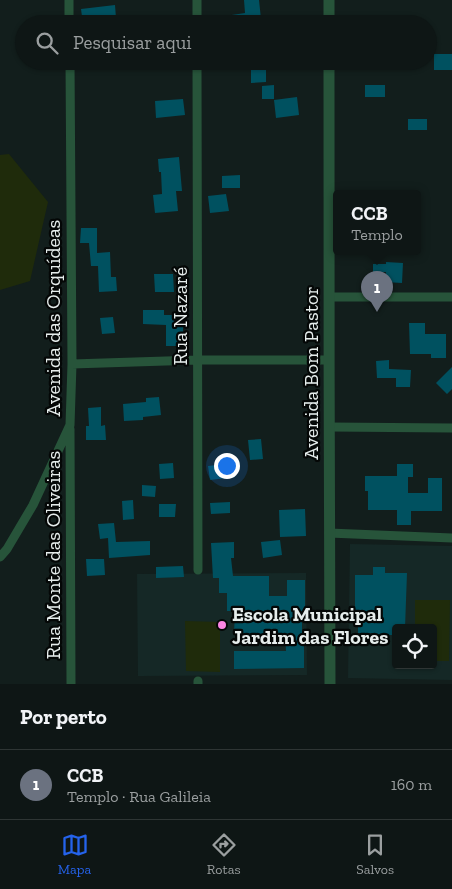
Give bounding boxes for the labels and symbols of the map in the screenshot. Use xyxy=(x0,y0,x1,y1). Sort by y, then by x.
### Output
street label: Avenida das Orquídeas xyxy=(41,220,65,416)
street label: Rua Nazaré xyxy=(168,267,192,365)
pin: 1 xyxy=(361,271,393,312)
street label: Avenida Bom Pastor xyxy=(299,286,323,460)
street label: Rua Monte das Oliveiras xyxy=(41,451,65,659)
your location xyxy=(214,453,240,479)
place label: Escola Municipal Jardim das Flores xyxy=(232,602,388,649)
marker: Escola Municipal Jardim das Flores xyxy=(216,619,228,631)

